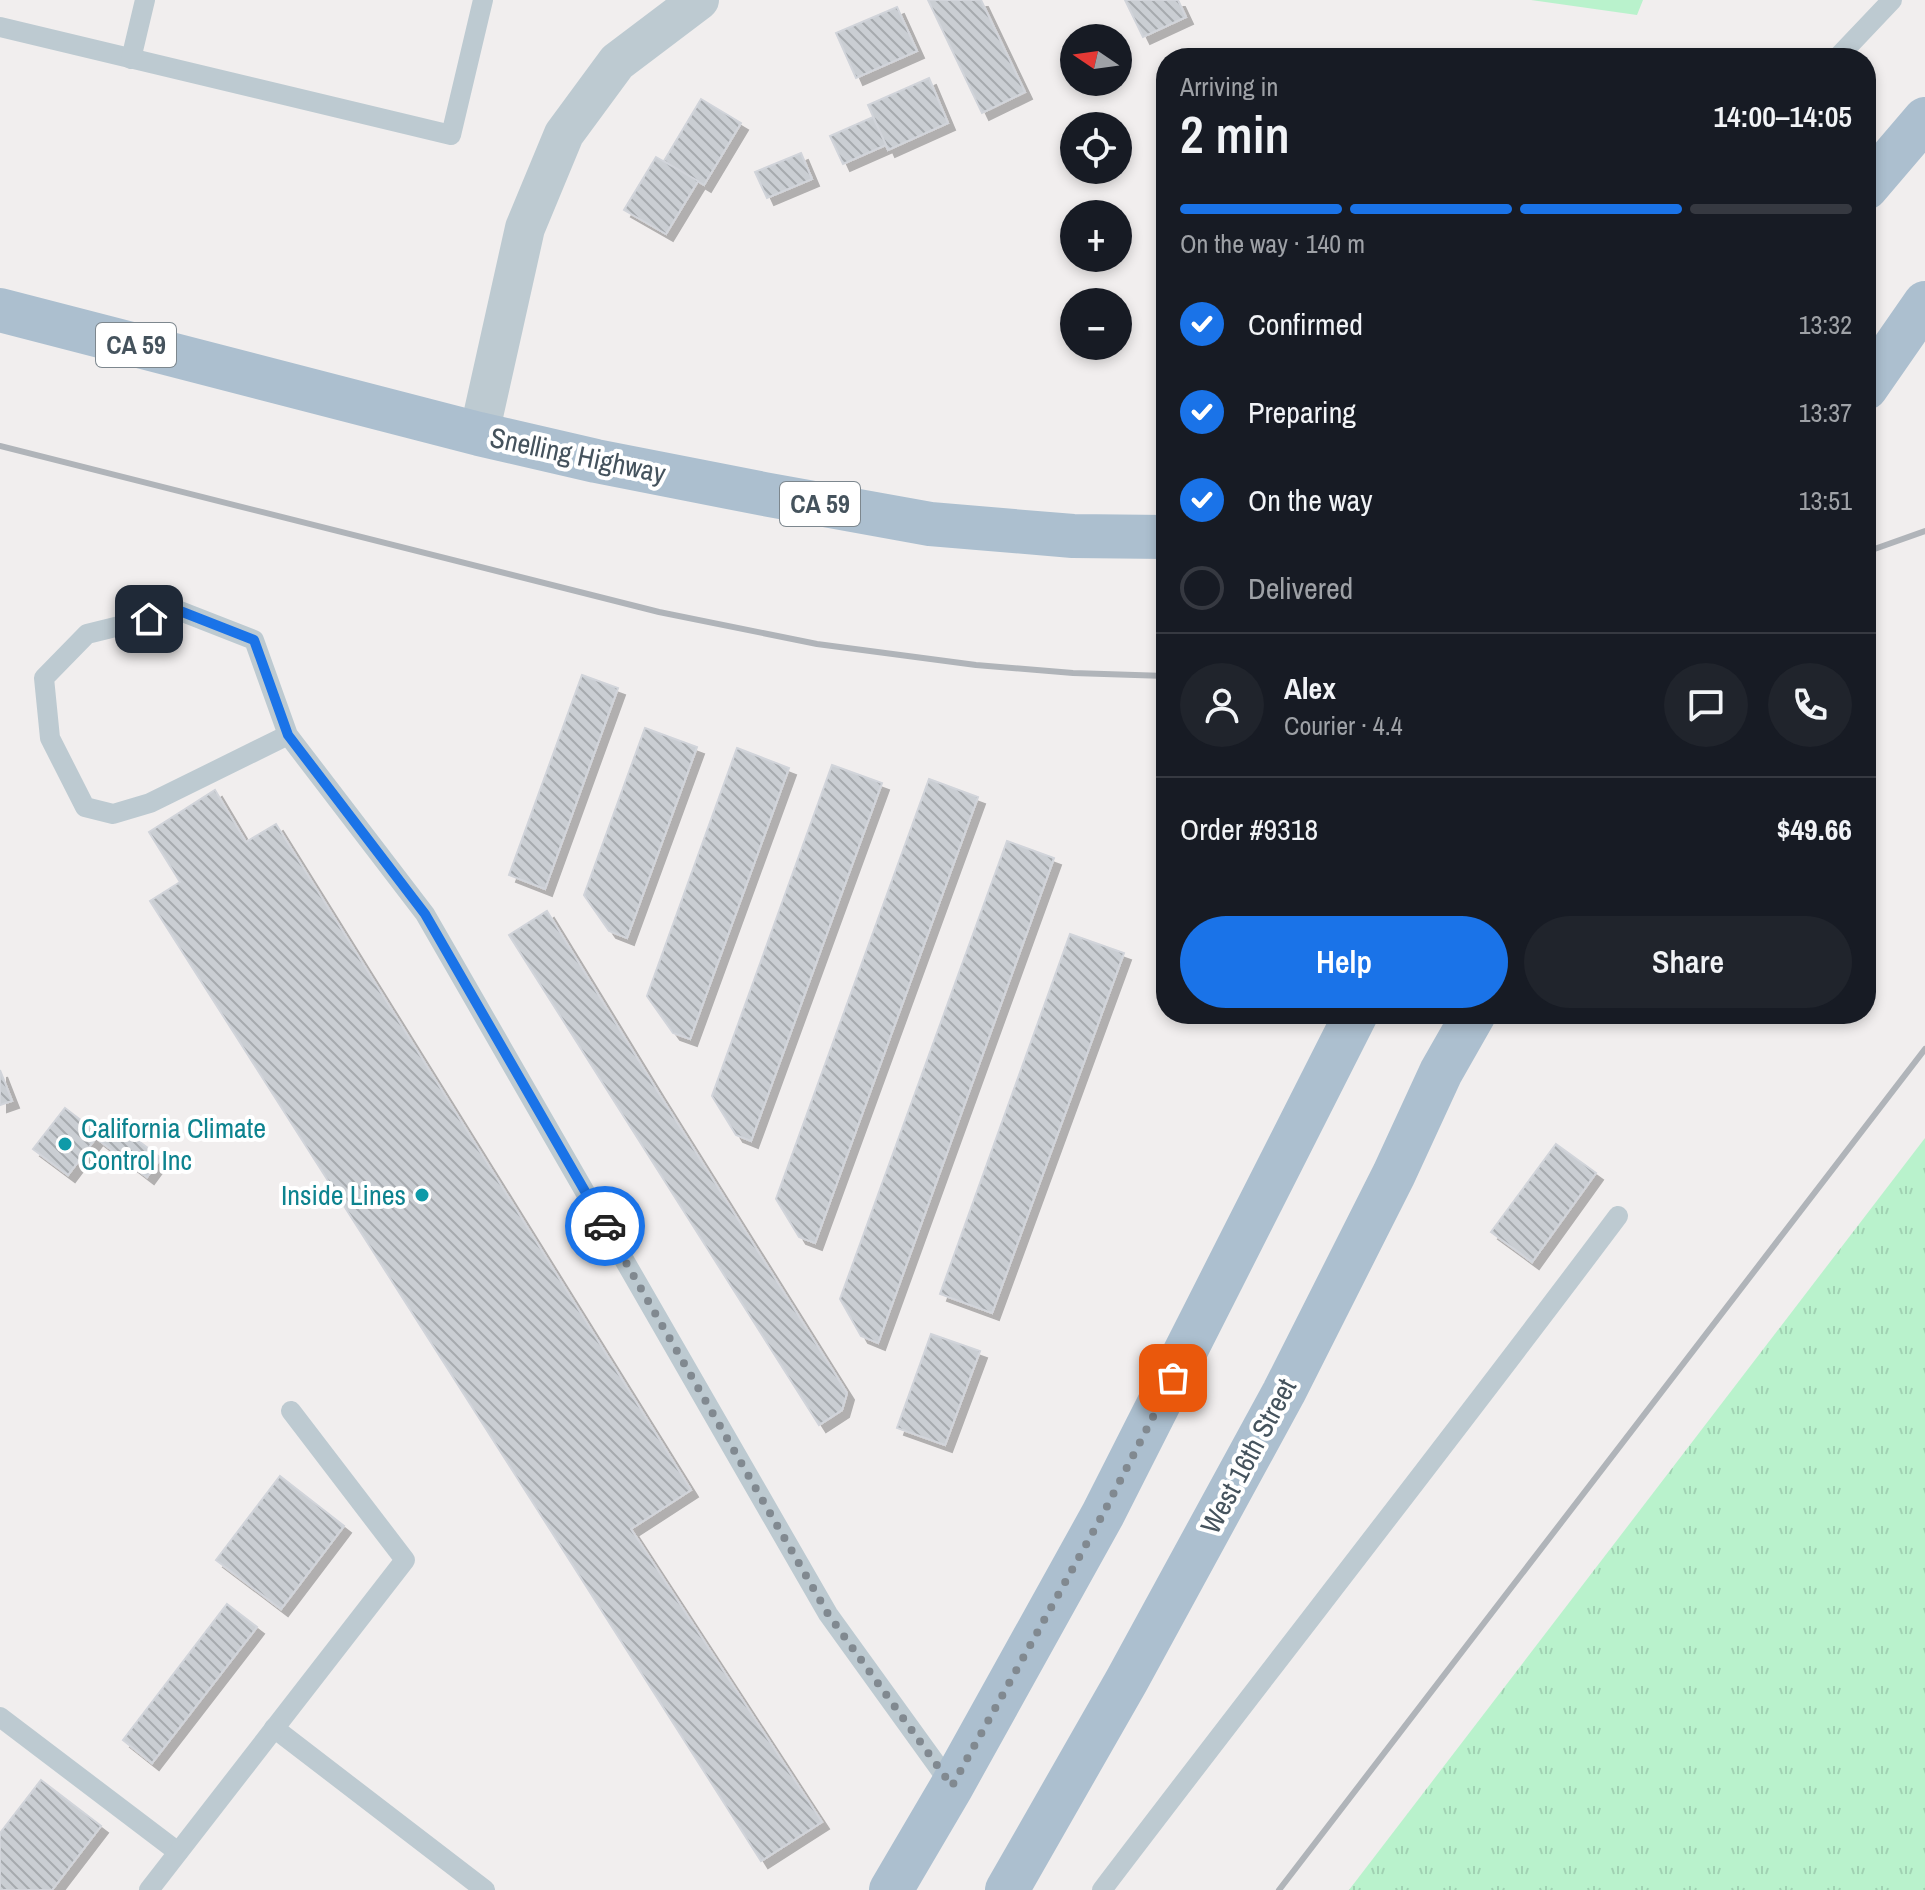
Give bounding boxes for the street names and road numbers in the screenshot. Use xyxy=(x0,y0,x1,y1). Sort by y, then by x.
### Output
road number: CA 59 xyxy=(96,323,176,367)
street label: Snelling Highway xyxy=(487,418,670,492)
road number: CA 59 xyxy=(780,482,860,526)
street label: West 16th Street xyxy=(1191,1372,1305,1540)

